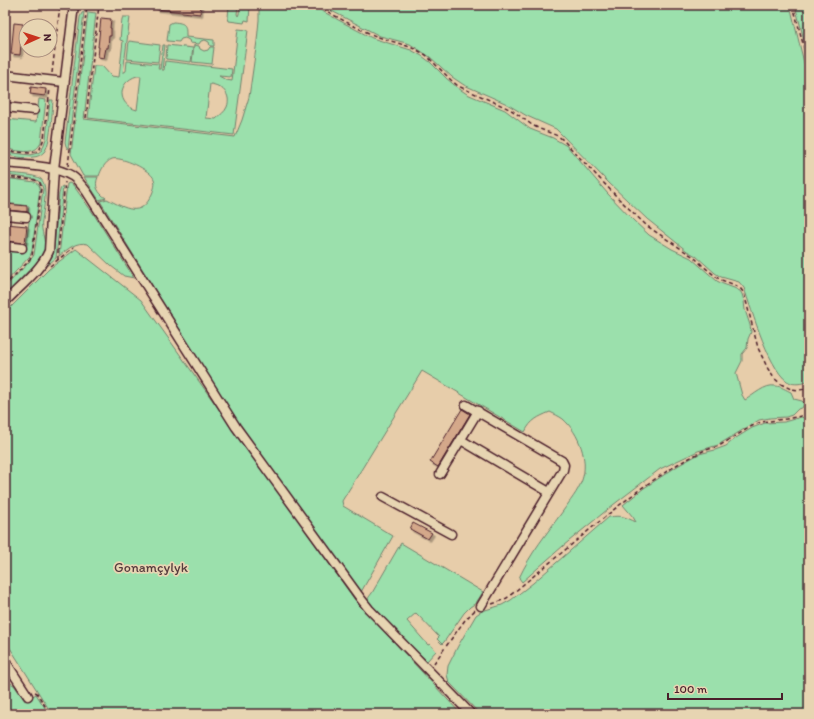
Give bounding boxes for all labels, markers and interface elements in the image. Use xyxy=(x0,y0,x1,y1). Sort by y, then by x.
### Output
north arrow xyxy=(18,18,58,58)
text: N xyxy=(41,33,54,42)
park label: Gonamçylyk xyxy=(114,559,189,576)
scale bar xyxy=(668,675,782,701)
text: 100 m xyxy=(674,682,707,696)

